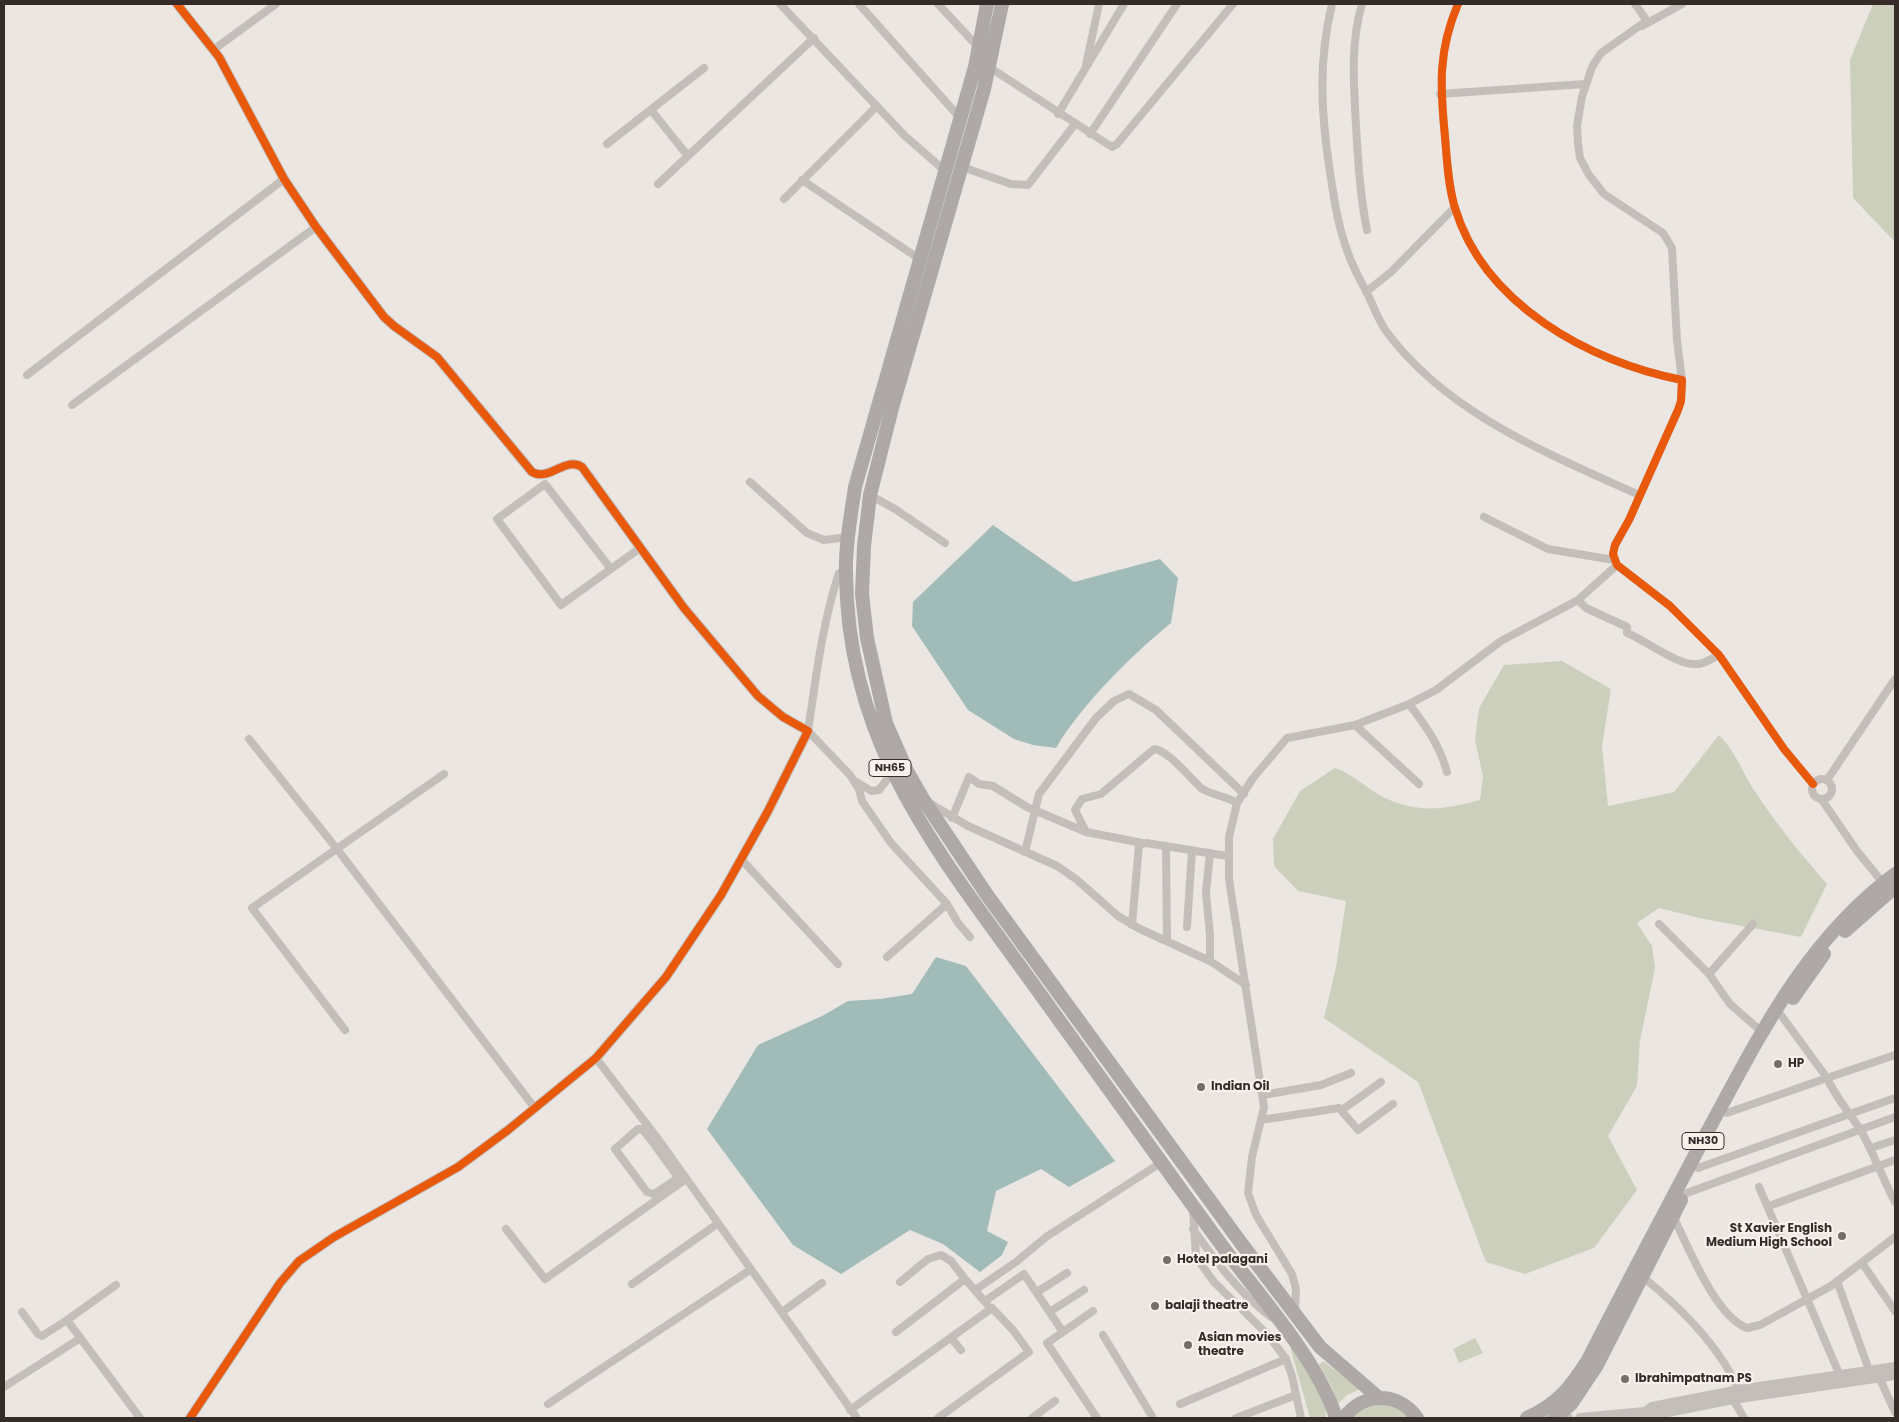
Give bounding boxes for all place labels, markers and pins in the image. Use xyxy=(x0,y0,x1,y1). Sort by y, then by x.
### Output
place label: HP xyxy=(1788,1057,1804,1071)
marker: HP xyxy=(1772,1058,1784,1070)
place label: Indian Oil xyxy=(1211,1080,1270,1094)
marker: Indian Oil xyxy=(1195,1081,1207,1093)
place label: St Xavier English Medium High School xyxy=(1706,1222,1832,1250)
marker: St Xavier English Medium High School xyxy=(1836,1230,1848,1242)
place label: Hotel palagani xyxy=(1177,1253,1268,1267)
marker: Hotel palagani xyxy=(1161,1254,1173,1266)
place label: balaji theatre xyxy=(1165,1299,1248,1313)
marker: balaji theatre xyxy=(1149,1300,1161,1312)
place label: Asian movies theatre xyxy=(1198,1331,1281,1359)
marker: Asian movies theatre xyxy=(1182,1339,1194,1351)
place label: Ibrahimpatnam PS xyxy=(1635,1372,1752,1386)
marker: Ibrahimpatnam PS xyxy=(1619,1373,1631,1385)

